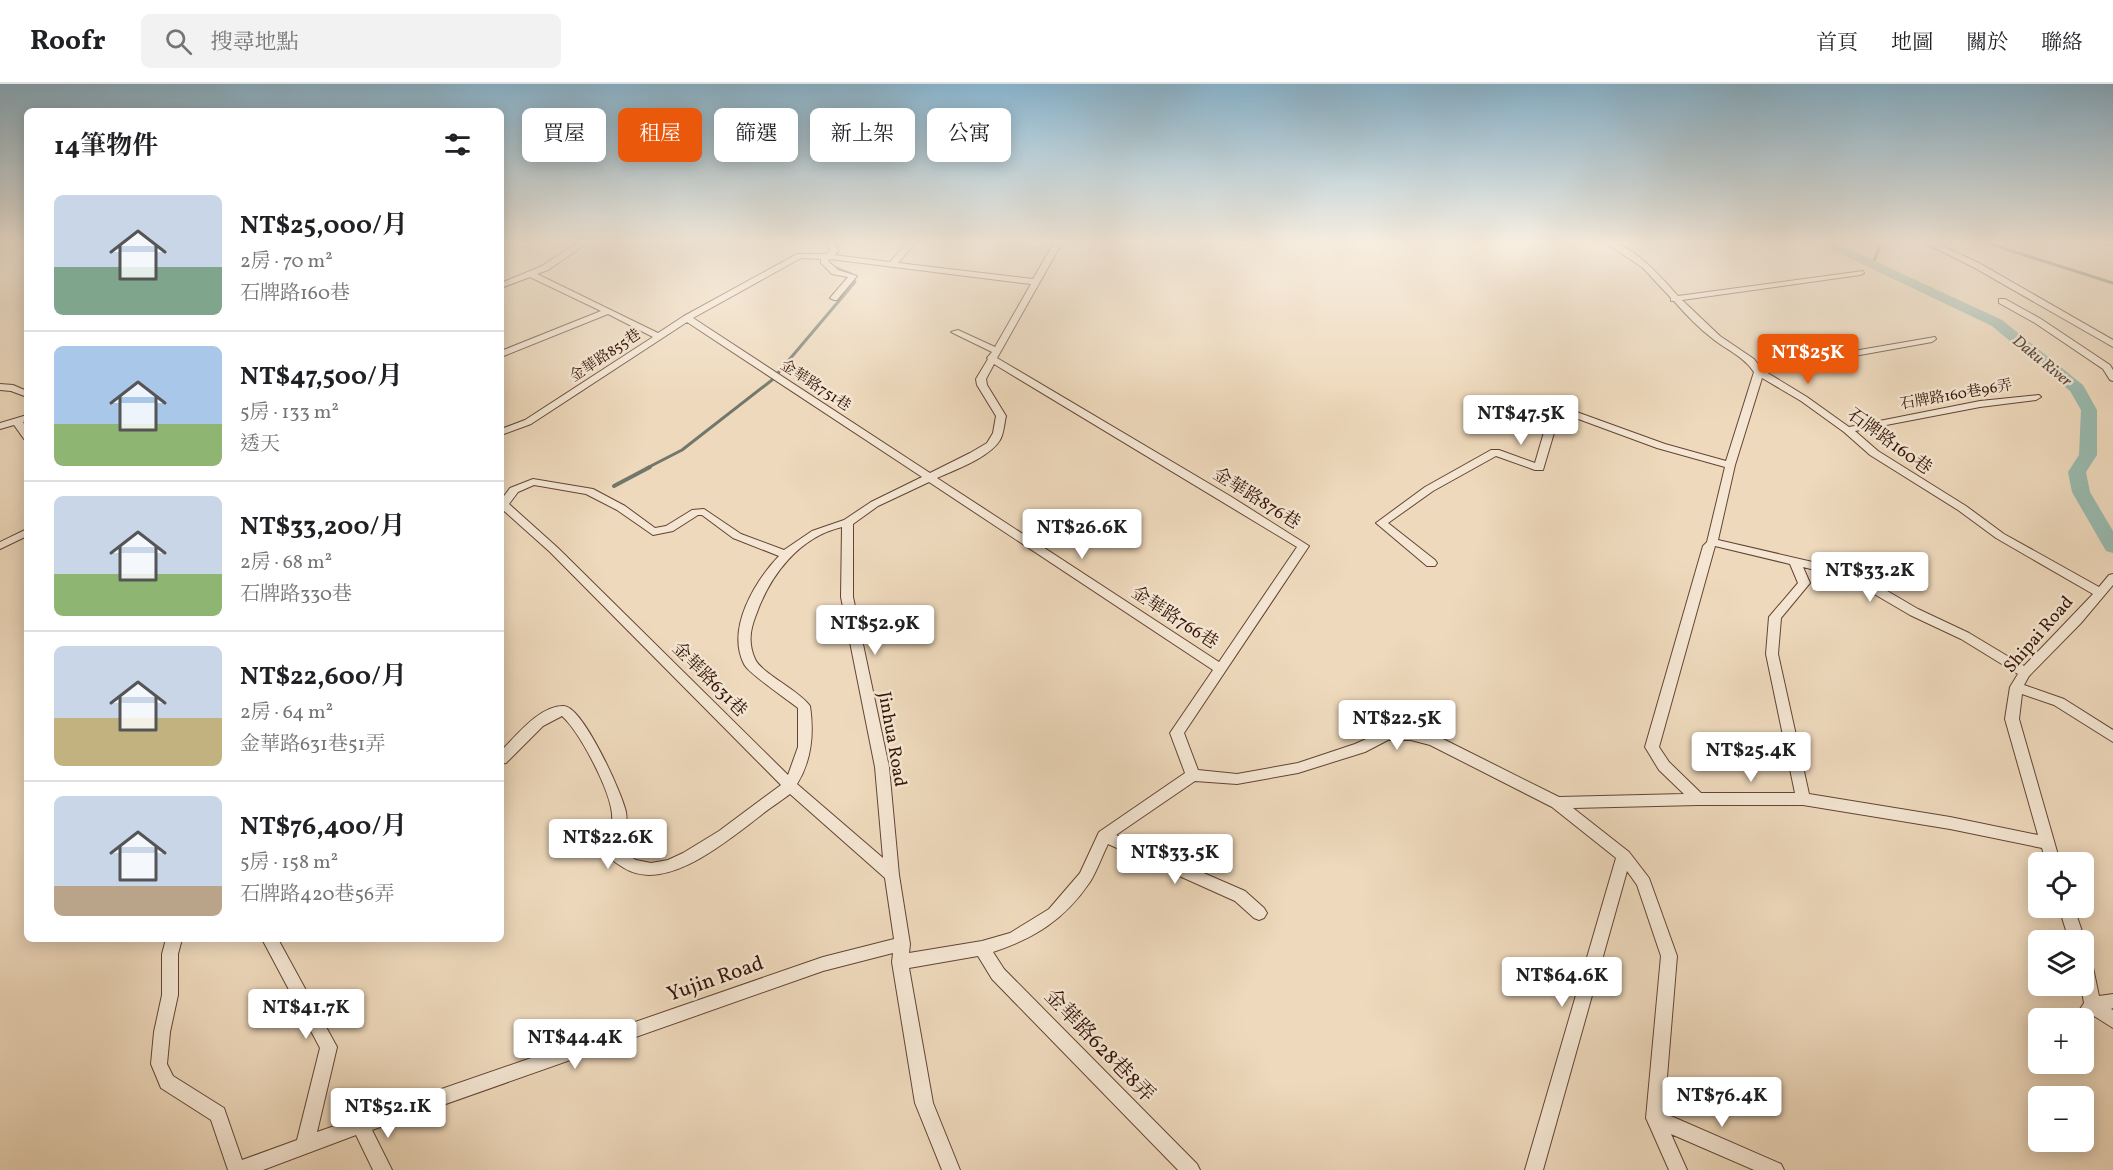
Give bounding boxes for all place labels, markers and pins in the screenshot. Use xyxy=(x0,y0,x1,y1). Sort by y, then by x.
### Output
pin: NT$25K xyxy=(1759,334,1857,385)
pin: NT$47.5K xyxy=(1459,395,1583,446)
pin: NT$26.6K xyxy=(1020,509,1144,560)
pin: NT$33.2K xyxy=(1808,552,1932,603)
pin: NT$52.9K xyxy=(813,605,937,656)
pin: NT$22.5K xyxy=(1335,700,1459,751)
pin: NT$25.4K xyxy=(1689,732,1813,783)
pin: NT$22.6K xyxy=(546,819,670,870)
pin: NT$33.5K xyxy=(1113,834,1237,885)
pin: NT$64.6K xyxy=(1500,957,1624,1008)
pin: NT$41.7K xyxy=(244,989,368,1040)
pin: NT$44.4K xyxy=(513,1019,637,1070)
pin: NT$76.4K xyxy=(1660,1077,1784,1128)
pin: NT$52.1K xyxy=(326,1088,450,1139)

